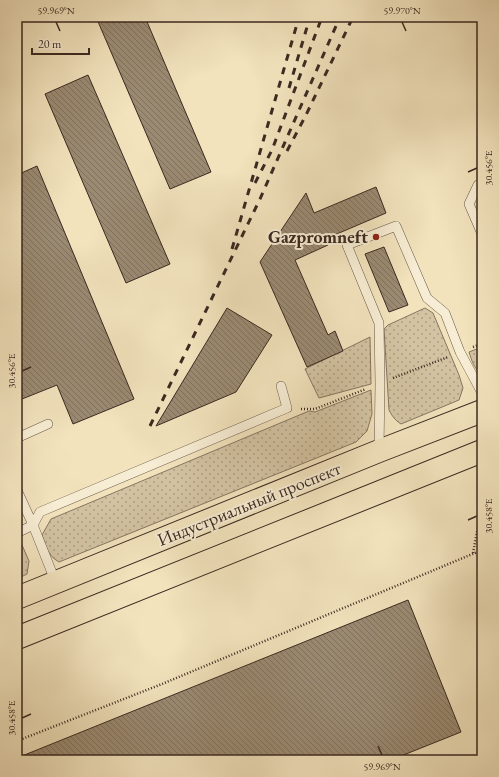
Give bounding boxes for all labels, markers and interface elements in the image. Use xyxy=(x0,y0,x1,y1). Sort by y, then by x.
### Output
text: 59.969°N xyxy=(37,4,75,17)
text: 59.970°N xyxy=(383,4,421,17)
scale bar xyxy=(32,30,89,56)
text: 20 m xyxy=(38,36,62,52)
text: 30.456°E xyxy=(482,150,495,185)
place label: Gazpromneft xyxy=(268,225,368,248)
marker: Gazpromneft xyxy=(371,232,381,242)
text: 30.456°E xyxy=(5,353,18,388)
street label: Индустриальный проспект xyxy=(154,456,344,551)
text: 30.458°E xyxy=(482,498,495,533)
text: 30.458°E xyxy=(5,700,18,735)
text: 59.969°N xyxy=(363,760,401,773)

